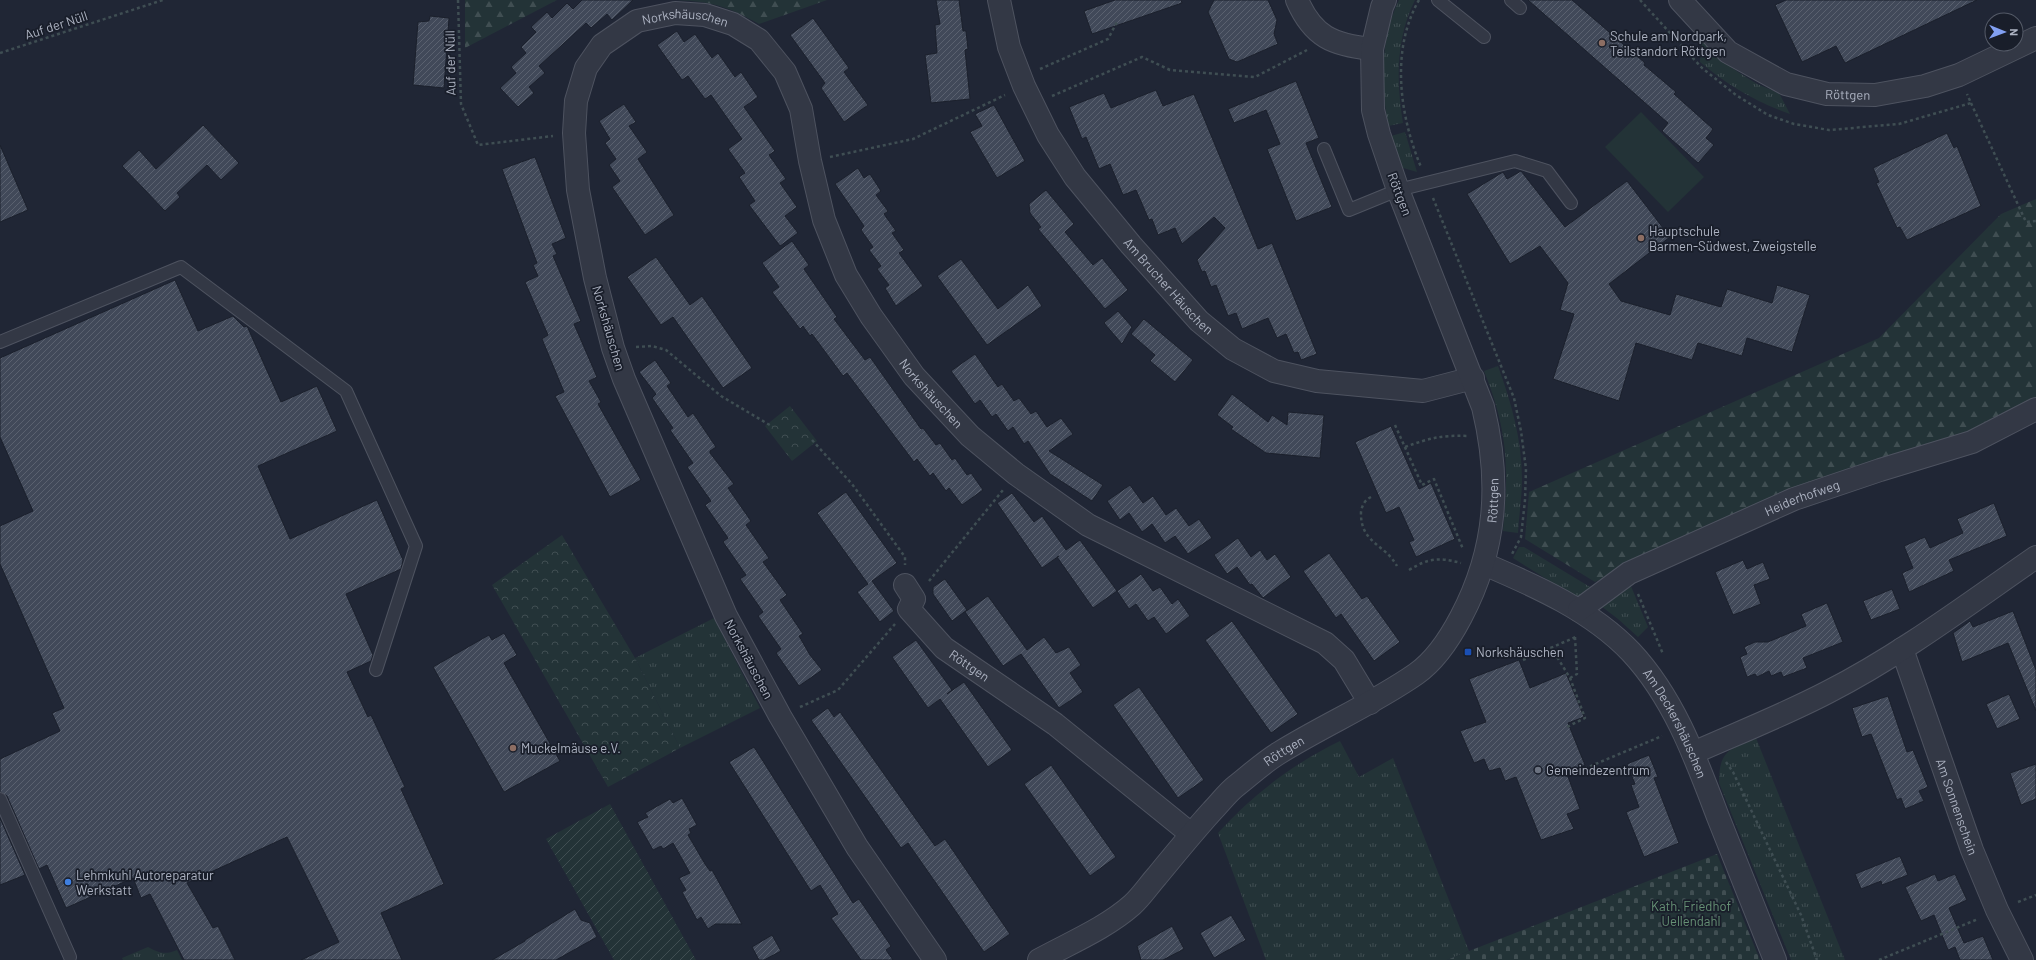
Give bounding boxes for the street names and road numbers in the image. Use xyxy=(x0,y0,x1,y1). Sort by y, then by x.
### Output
street label: Norkshäuschen xyxy=(640,5,730,30)
street label: Auf der Nüll xyxy=(23,7,89,43)
street label: Auf der Nüll xyxy=(441,30,459,96)
street label: Röttgen xyxy=(1825,86,1871,103)
street label: Röttgen xyxy=(1384,170,1416,218)
street label: Am Brucher Häuschen xyxy=(1120,235,1217,337)
street label: Norkshäuschen xyxy=(589,284,629,372)
street label: Norkshäuschen xyxy=(896,355,966,431)
street label: Heiderhofweg xyxy=(1762,476,1842,519)
street label: Röttgen xyxy=(1483,478,1501,524)
street label: Norkshäuschen xyxy=(721,616,777,702)
street label: Röttgen xyxy=(946,646,993,685)
street label: Am Deckershäuschen xyxy=(1640,665,1710,780)
street label: Röttgen xyxy=(1260,732,1307,769)
street label: Am Sonnenschein xyxy=(1933,756,1981,857)

